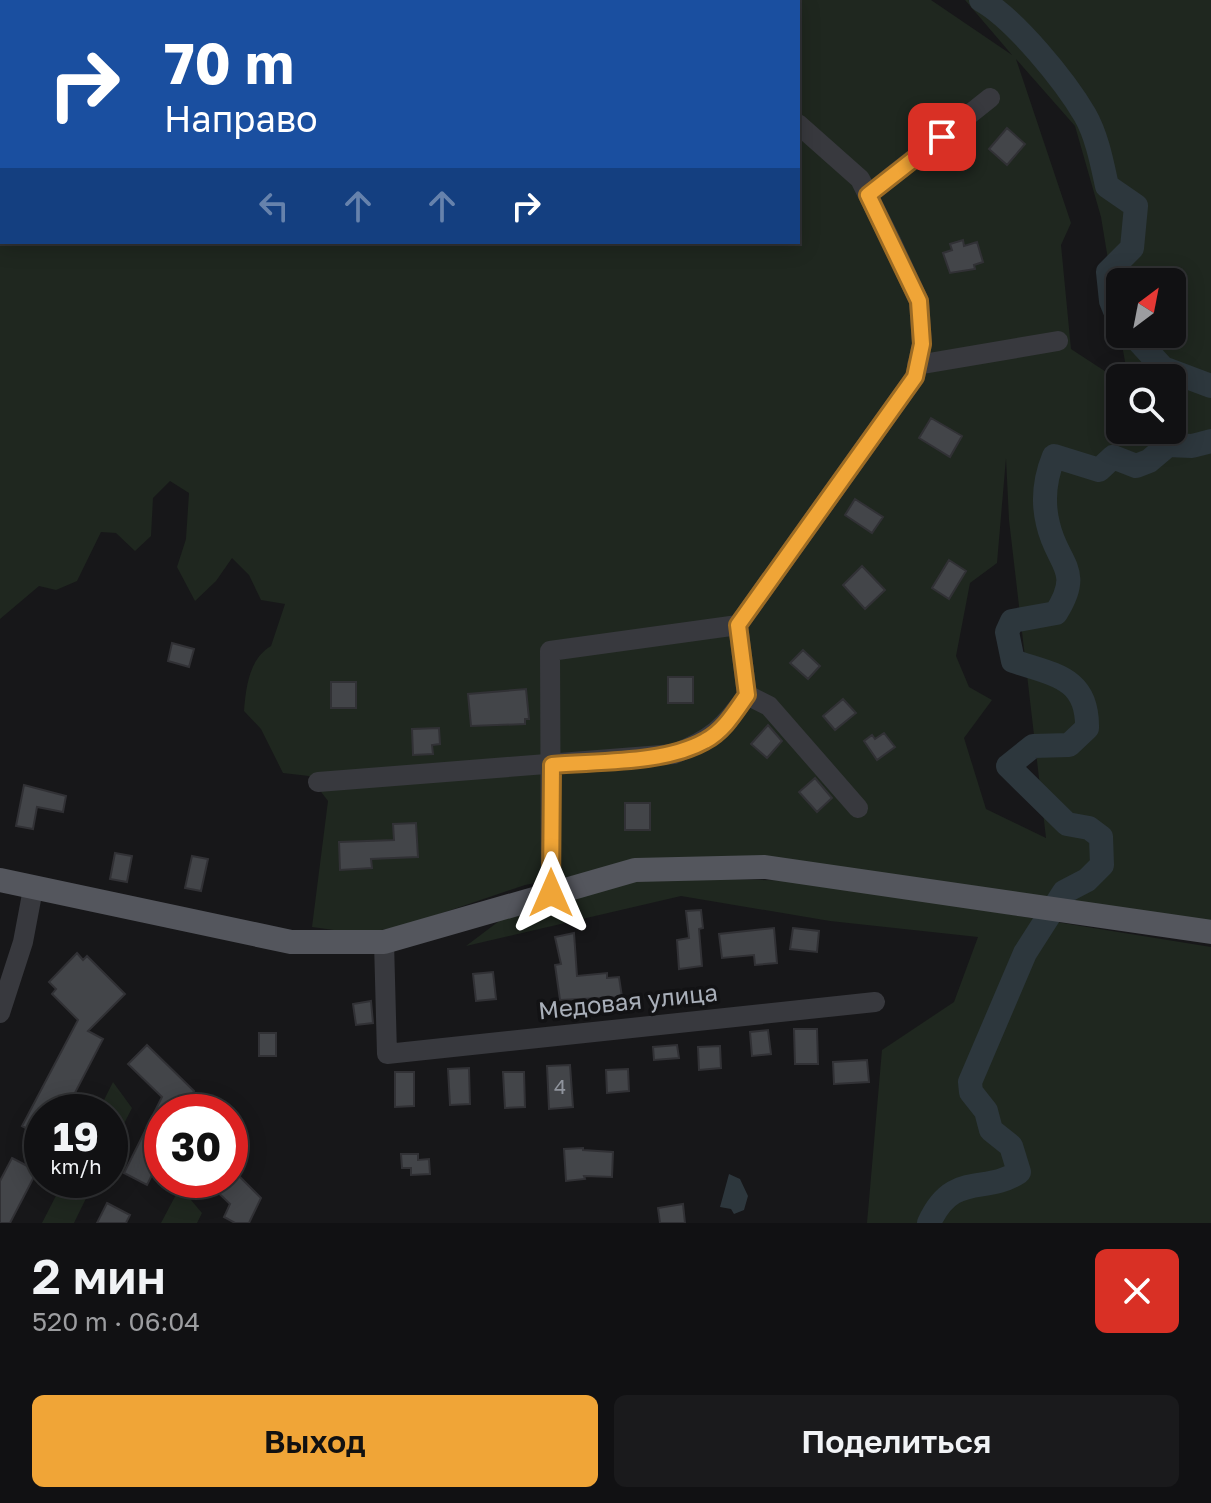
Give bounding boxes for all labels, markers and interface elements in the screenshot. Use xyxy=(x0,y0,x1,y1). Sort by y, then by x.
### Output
text: 70 m xyxy=(164,29,294,96)
icon: right xyxy=(32,32,136,136)
text: Направо xyxy=(164,97,318,140)
pin xyxy=(908,103,976,171)
icon: arrive xyxy=(920,115,964,159)
icon: left xyxy=(252,184,296,228)
icon: ahead xyxy=(336,184,380,228)
icon: ahead xyxy=(420,184,464,228)
icon: right xyxy=(504,184,548,228)
north arrow xyxy=(1106,268,1186,348)
map controls xyxy=(1106,268,1186,444)
button: search xyxy=(1106,364,1186,444)
position arrow xyxy=(509,851,593,935)
street label: Медовая улица xyxy=(537,977,719,1024)
house number: 4 xyxy=(554,1074,566,1098)
speed limit sign: 30 xyxy=(144,1094,248,1198)
text: 19 xyxy=(53,1112,99,1160)
text: km/h xyxy=(51,1154,101,1178)
text: 2 мин xyxy=(32,1247,166,1305)
button: close xyxy=(1095,1249,1179,1333)
text: 520 m · 06:04 xyxy=(32,1306,200,1337)
button: Выход xyxy=(32,1395,598,1487)
button: Поделиться xyxy=(614,1395,1179,1487)

